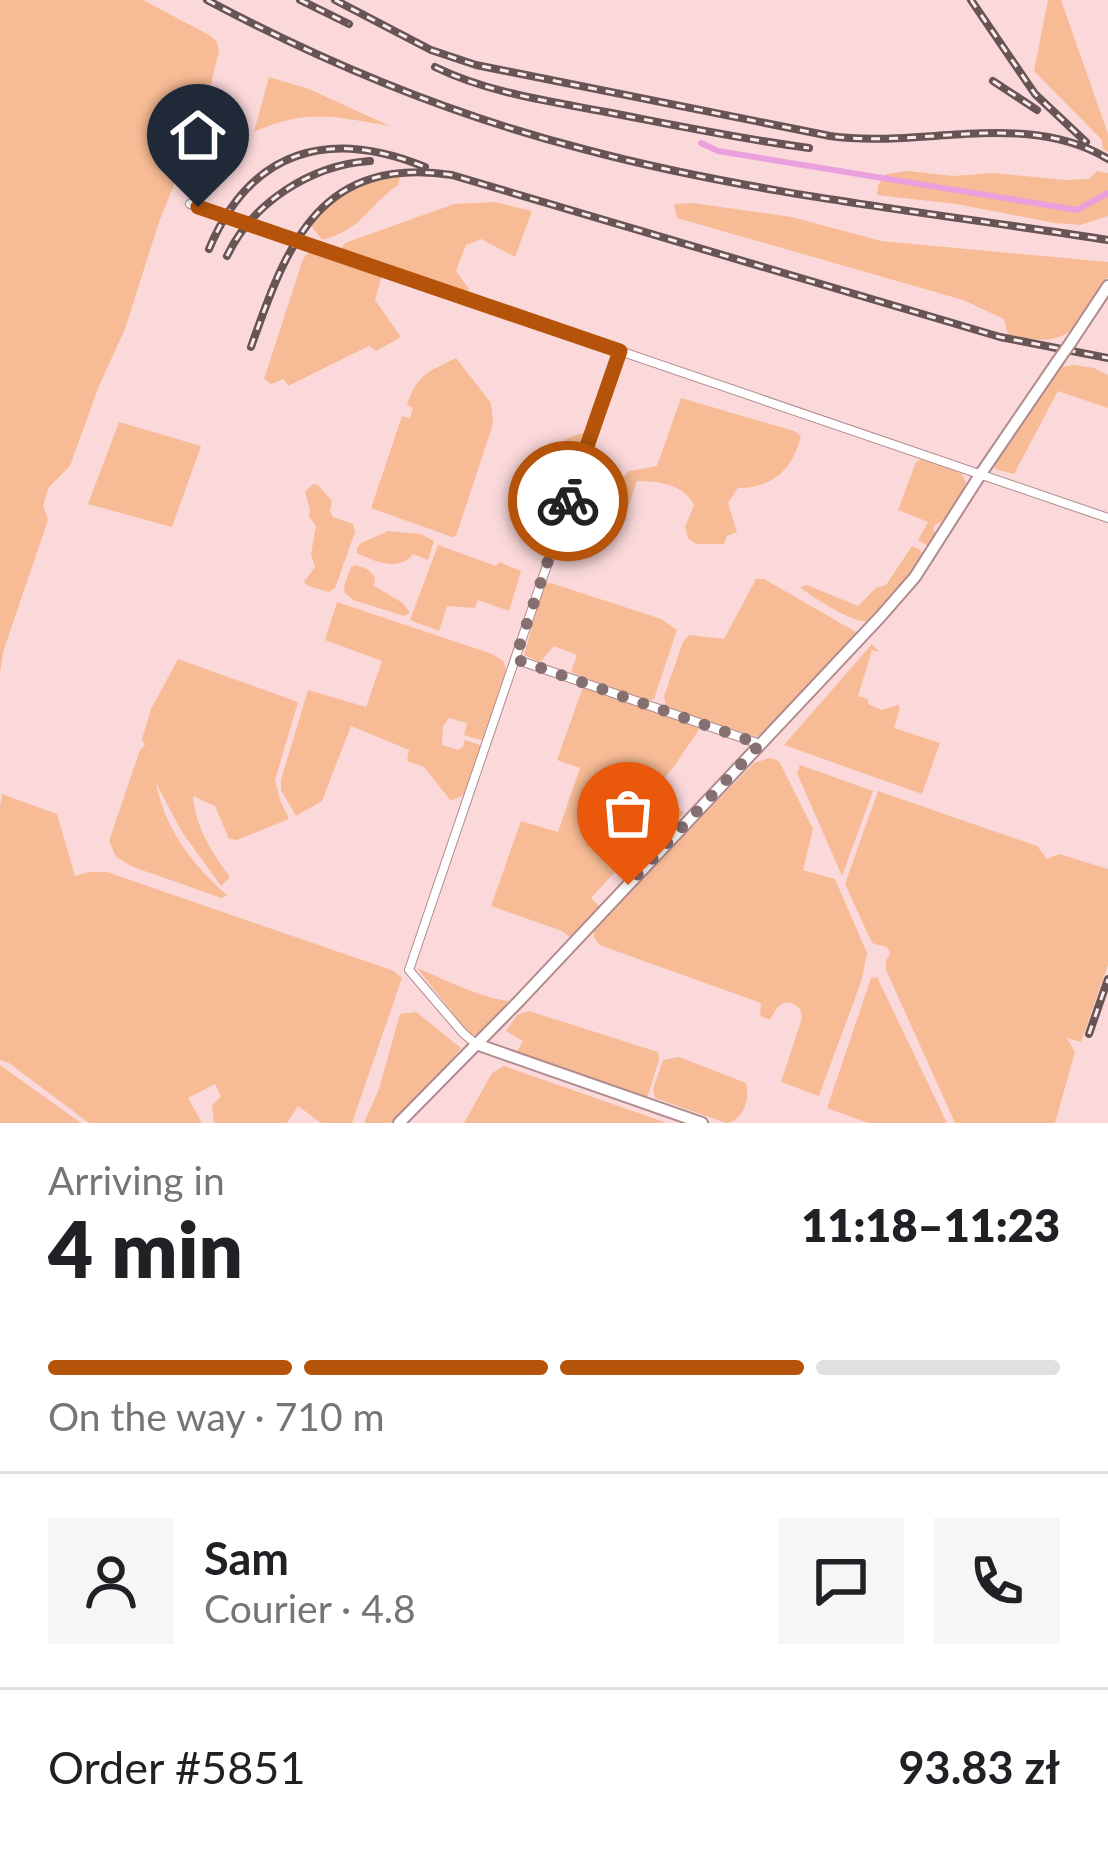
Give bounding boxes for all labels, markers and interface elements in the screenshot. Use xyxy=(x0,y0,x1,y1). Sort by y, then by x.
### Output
pin xyxy=(147,84,249,207)
icon: home xyxy=(165,102,231,168)
courier xyxy=(508,441,628,561)
icon: bike xyxy=(535,468,601,534)
pin xyxy=(577,762,679,885)
icon: bag xyxy=(595,780,661,846)
text: Arriving in xyxy=(48,1157,225,1203)
text: 11:18–11:23 xyxy=(801,1198,1060,1252)
text: 4 min xyxy=(48,1201,243,1295)
text: On the way · 710 m xyxy=(48,1393,385,1439)
button: person xyxy=(48,1518,174,1644)
button: chat xyxy=(778,1518,904,1644)
button: phone xyxy=(934,1518,1060,1644)
text: Sam xyxy=(204,1531,289,1585)
text: Courier · 4.8 xyxy=(204,1585,416,1631)
text: Order #5851 xyxy=(48,1740,306,1794)
text: 93.83 zł xyxy=(898,1740,1060,1794)

